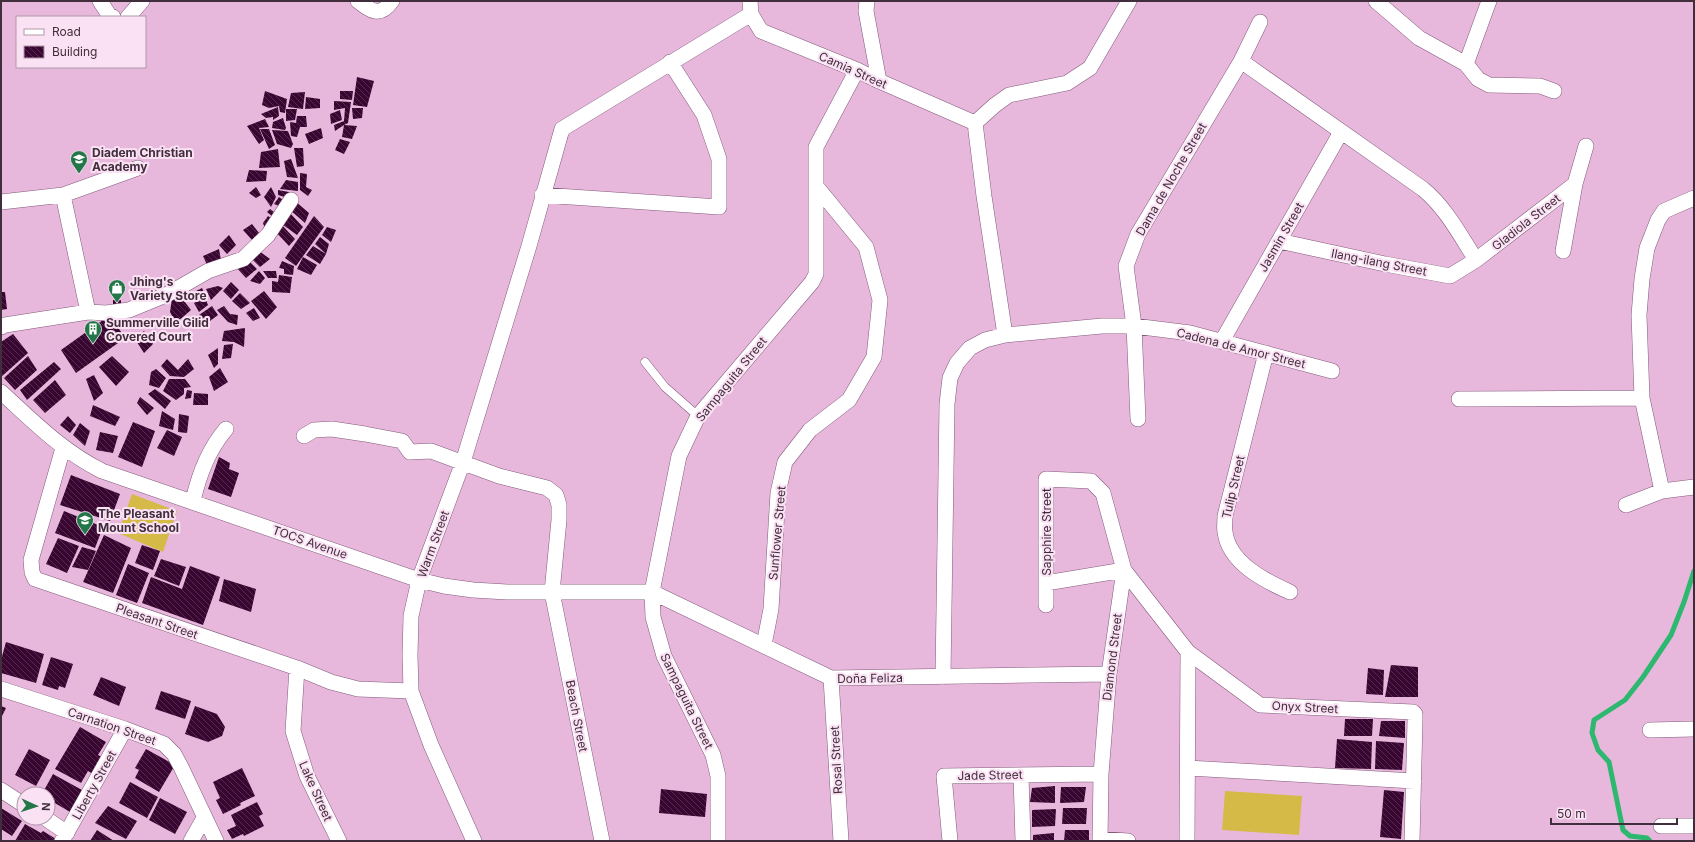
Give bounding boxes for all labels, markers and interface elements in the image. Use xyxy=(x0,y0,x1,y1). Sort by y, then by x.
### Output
legend xyxy=(16,16,146,68)
text: Road xyxy=(52,24,81,39)
text: Building xyxy=(52,44,97,59)
street label: Camia Street xyxy=(817,48,889,92)
street label: Dama de Noche Street xyxy=(1132,120,1210,238)
place label: Diadem Christian Academy xyxy=(92,145,193,174)
school or university icon: Diadem Christian Academy xyxy=(69,149,89,174)
street label: Gladiola Street xyxy=(1489,191,1563,253)
street label: Jasmin Street xyxy=(1255,200,1307,274)
street label: Ilang-ilang Street xyxy=(1330,245,1428,279)
place label: Jhing's Variety Store xyxy=(130,274,207,303)
shop icon: Jhing's Variety Store xyxy=(107,278,127,303)
place label: Summerville Gilid Covered Court xyxy=(106,315,209,344)
building icon: Summerville Gilid Covered Court xyxy=(83,319,103,344)
street label: Cadena de Amor Street xyxy=(1175,325,1307,371)
street label: Sampaguita Street xyxy=(692,334,770,424)
street label: Tulip Street xyxy=(1218,454,1248,520)
street label: Sunflower Street xyxy=(765,485,789,581)
street label: Sapphire Street xyxy=(1039,488,1054,576)
place label: The Pleasant Mount School xyxy=(98,506,179,535)
street label: Warm Street xyxy=(414,508,452,580)
school or university icon: The Pleasant Mount School xyxy=(75,510,95,535)
street label: TOCS Avenue xyxy=(270,522,350,562)
street label: Pleasant Street xyxy=(114,600,200,642)
street label: Diamond Street xyxy=(1099,612,1125,701)
street label: Sampaguita Street xyxy=(657,651,717,751)
street label: Doña Feliza xyxy=(837,670,903,686)
street label: Beach Street xyxy=(563,679,591,753)
street label: Onyx Street xyxy=(1271,698,1339,716)
street label: Carnation Street xyxy=(66,704,158,748)
street label: Rosal Street xyxy=(827,726,845,794)
street label: Liberty Street xyxy=(69,748,119,822)
street label: Lake Street xyxy=(296,759,336,823)
street label: Jade Street xyxy=(957,767,1023,783)
north arrow xyxy=(16,786,56,826)
scale bar xyxy=(1551,800,1677,826)
text: N xyxy=(39,802,53,811)
text: 50 m xyxy=(1557,806,1586,821)

